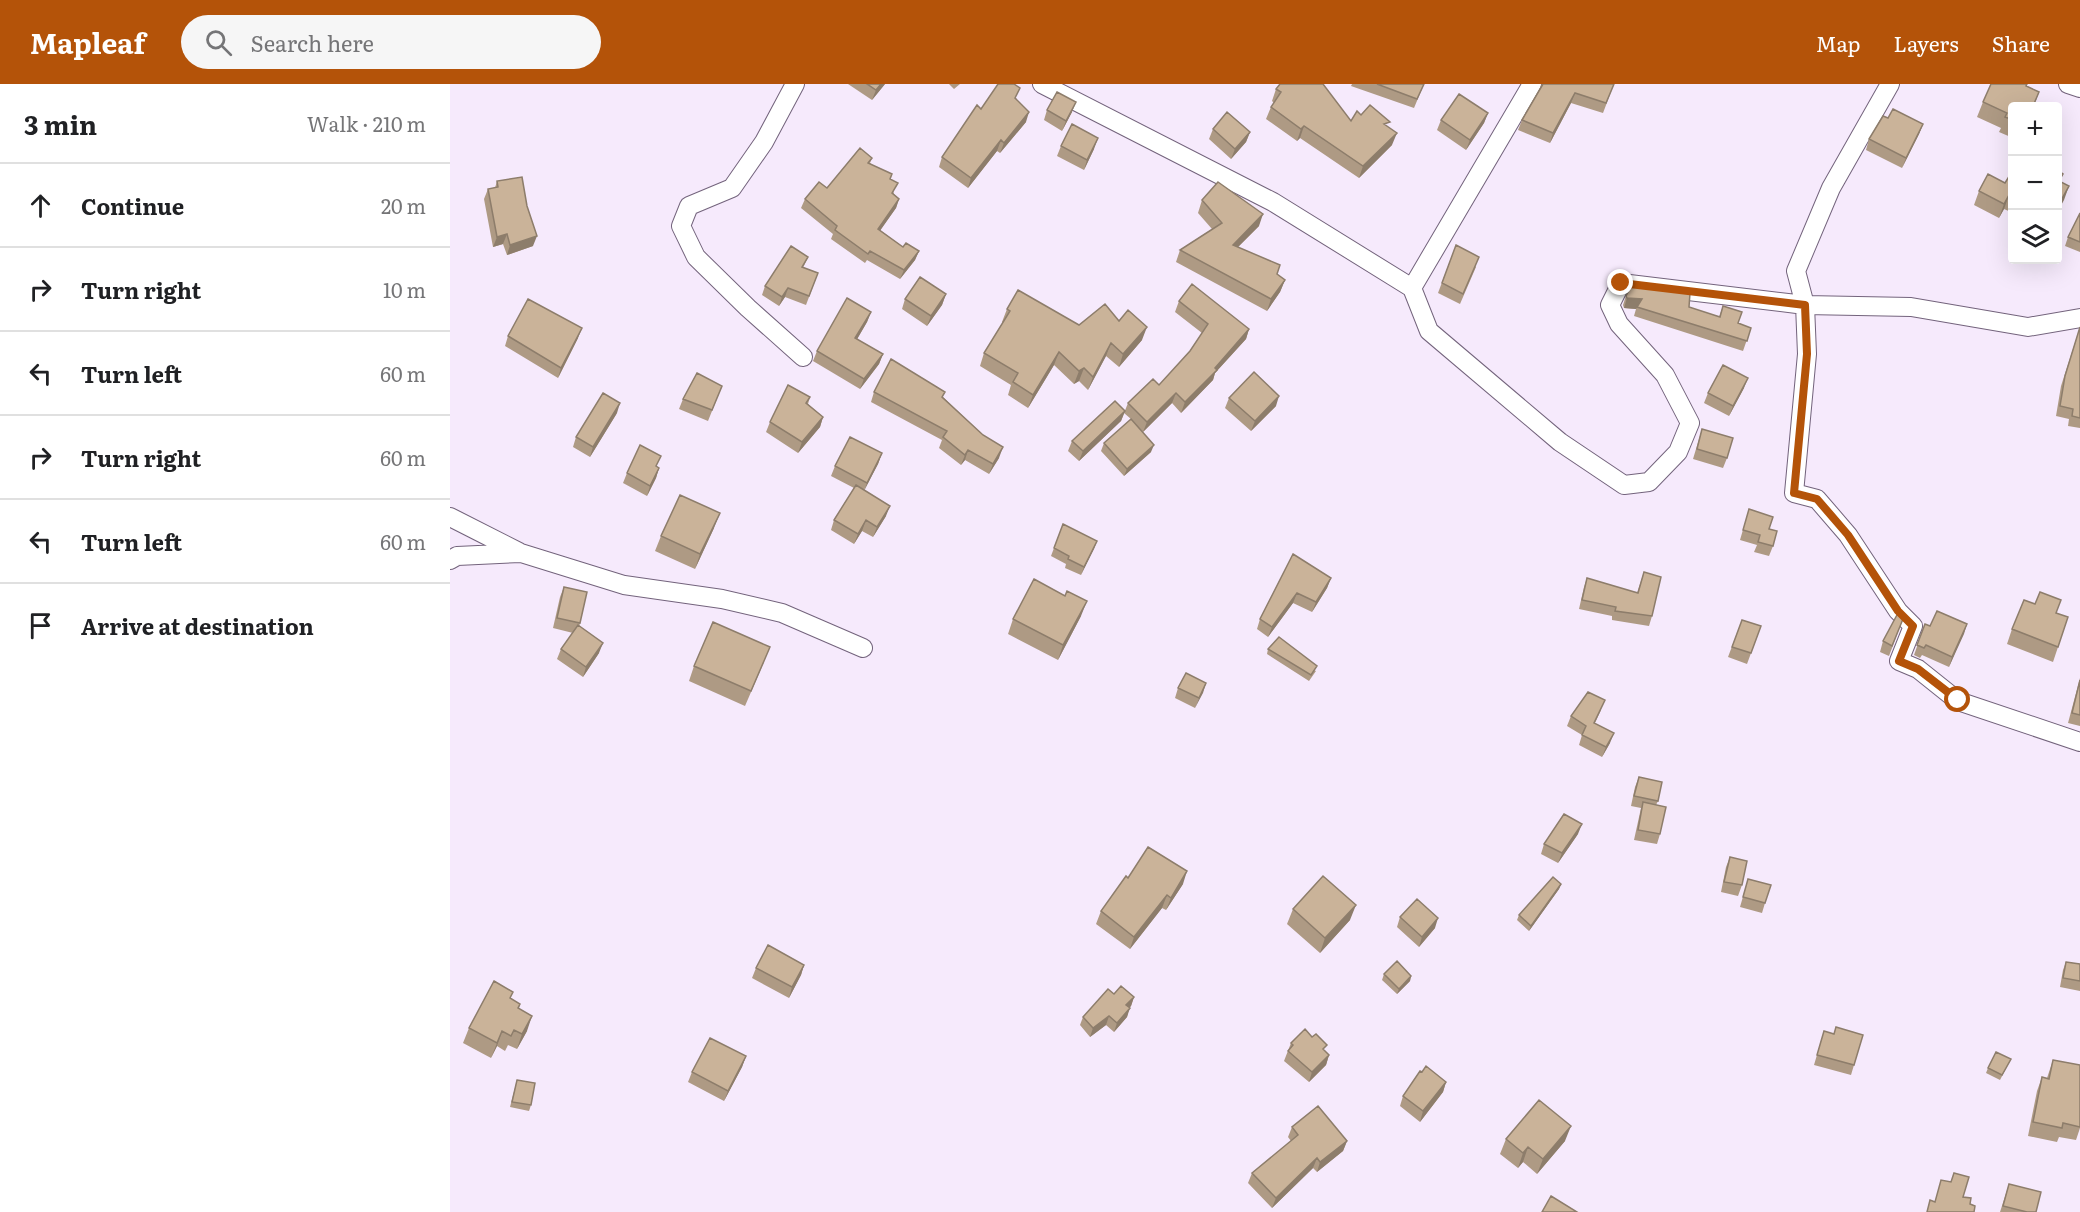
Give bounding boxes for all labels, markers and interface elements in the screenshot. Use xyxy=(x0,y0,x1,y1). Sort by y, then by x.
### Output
search box xyxy=(181,15,601,69)
text: Mapleaf xyxy=(30,21,145,63)
icon: search xyxy=(202,26,235,59)
text: Search here xyxy=(250,26,374,59)
text: Map xyxy=(1816,27,1861,58)
text: Layers xyxy=(1894,27,1959,58)
text: Share xyxy=(1992,27,2050,58)
map controls xyxy=(2008,102,2062,264)
button: + xyxy=(2008,102,2062,156)
text: 3 min xyxy=(24,104,97,143)
text: Walk · 210 m xyxy=(307,108,426,138)
button: − xyxy=(2008,156,2062,210)
icon: ahead xyxy=(24,189,57,222)
text: Continue xyxy=(81,189,184,222)
text: 20 m xyxy=(381,190,426,220)
button: layers xyxy=(2008,210,2062,264)
route end xyxy=(1607,269,1633,295)
icon: right xyxy=(24,273,57,306)
text: Turn right xyxy=(81,273,201,306)
text: 10 m xyxy=(383,274,426,304)
icon: left xyxy=(24,357,57,390)
text: Turn left xyxy=(81,357,182,390)
text: 60 m xyxy=(380,358,426,388)
icon: right xyxy=(24,441,57,474)
text: Turn right xyxy=(81,441,201,474)
text: 60 m xyxy=(380,442,426,472)
icon: left xyxy=(24,525,57,558)
text: Turn left xyxy=(81,525,182,558)
text: 60 m xyxy=(380,526,426,556)
icon: arrive xyxy=(24,609,57,642)
text: Arrive at destination xyxy=(81,609,314,642)
route start xyxy=(1944,686,1970,712)

